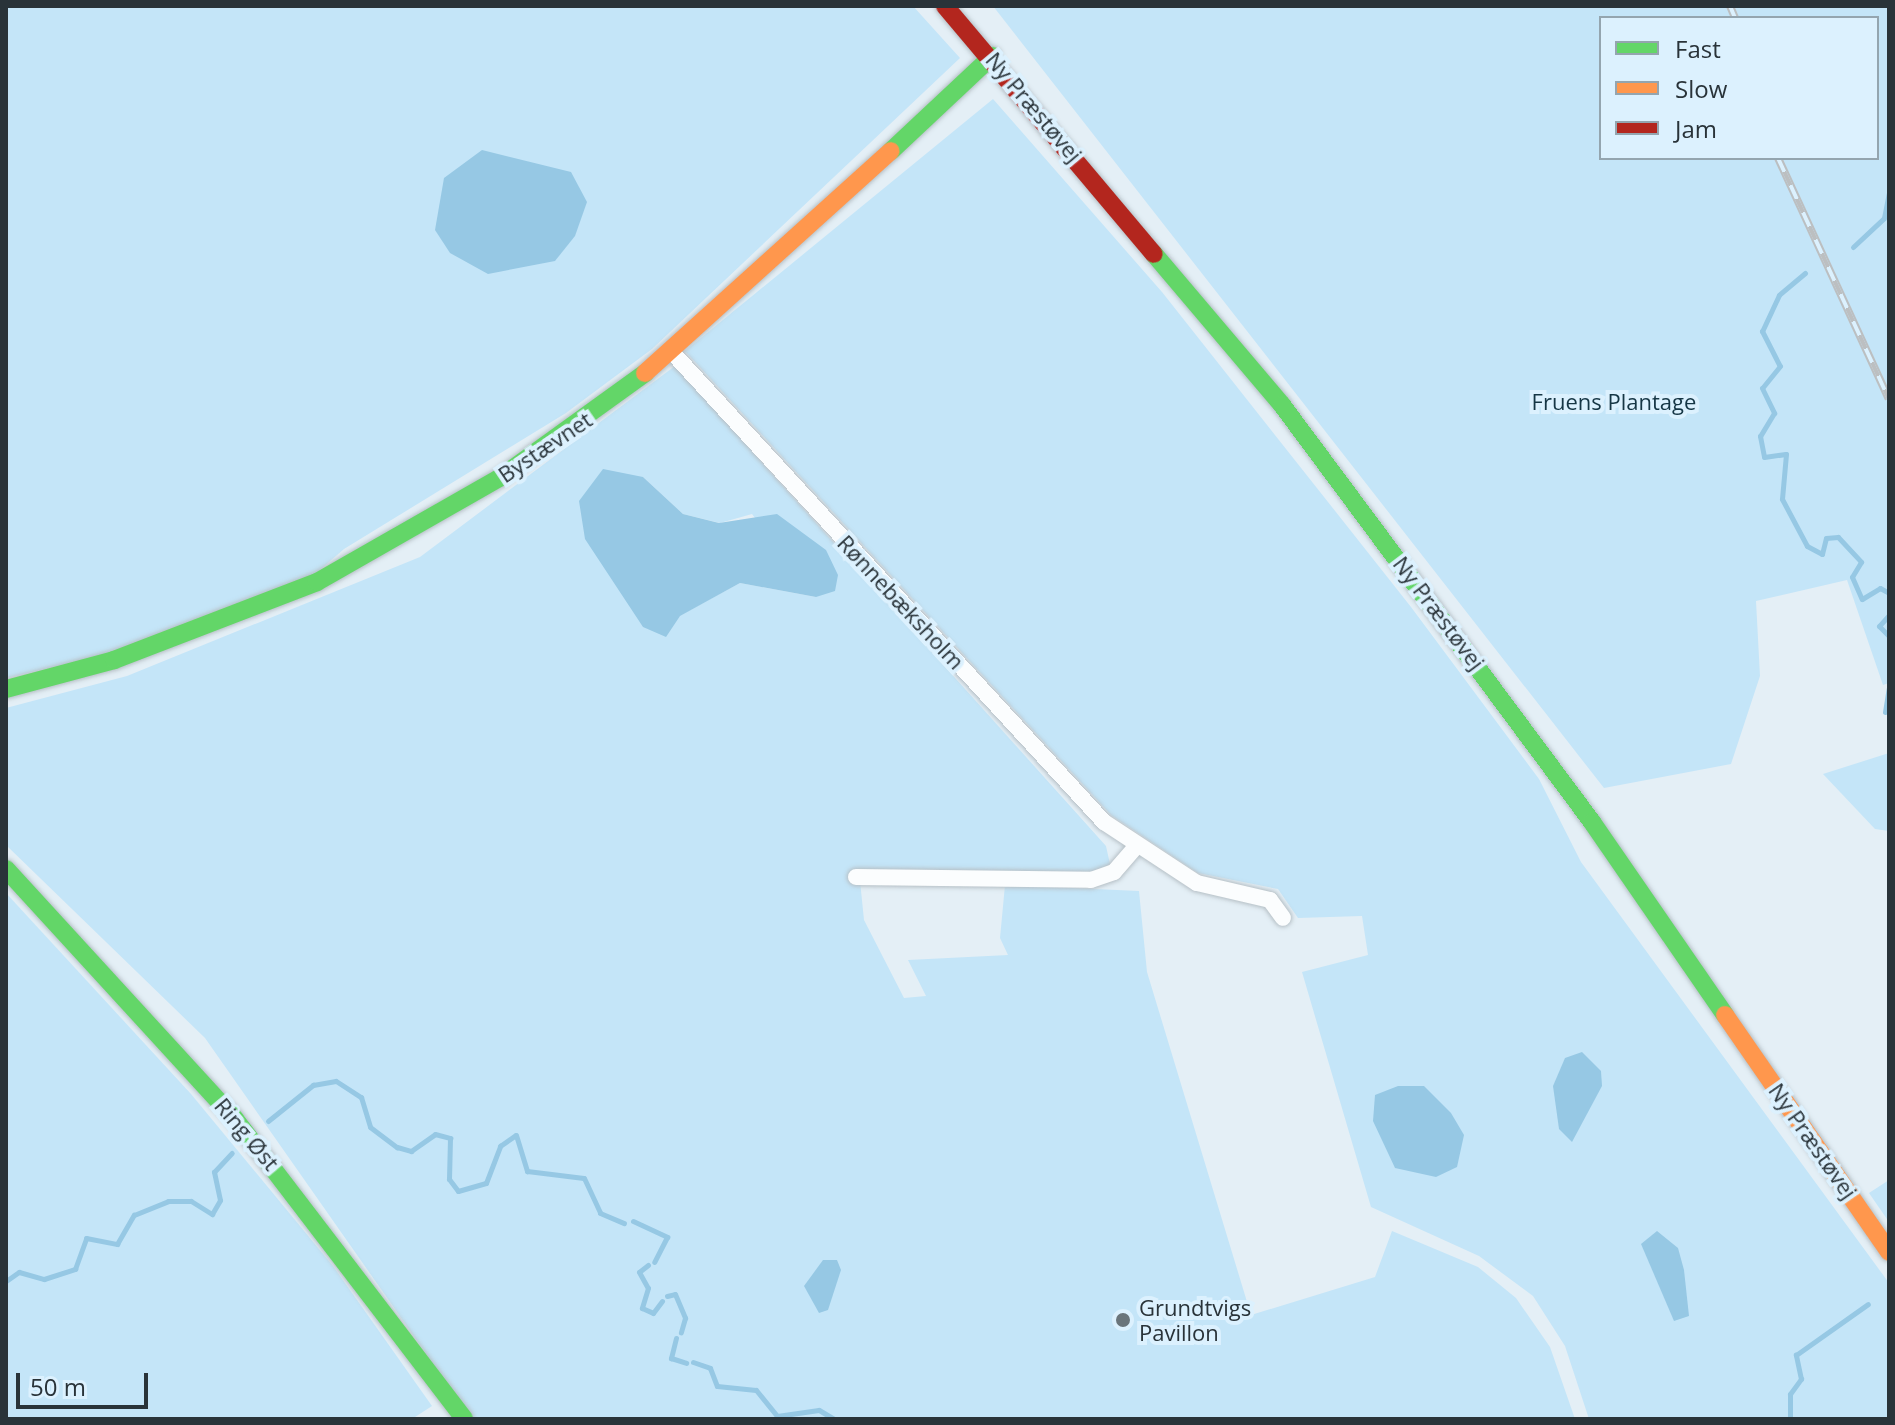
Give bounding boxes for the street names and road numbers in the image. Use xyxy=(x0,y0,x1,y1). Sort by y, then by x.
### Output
street label: Ny Præstøvej xyxy=(981,47,1087,167)
street label: Bystævnet xyxy=(493,406,597,488)
street label: Rønnebæksholm xyxy=(832,530,970,674)
street label: Ny Præstøvej xyxy=(1388,551,1490,675)
street label: Ny Præstøvej xyxy=(1763,1078,1863,1204)
street label: Ring Øst xyxy=(209,1093,285,1175)

